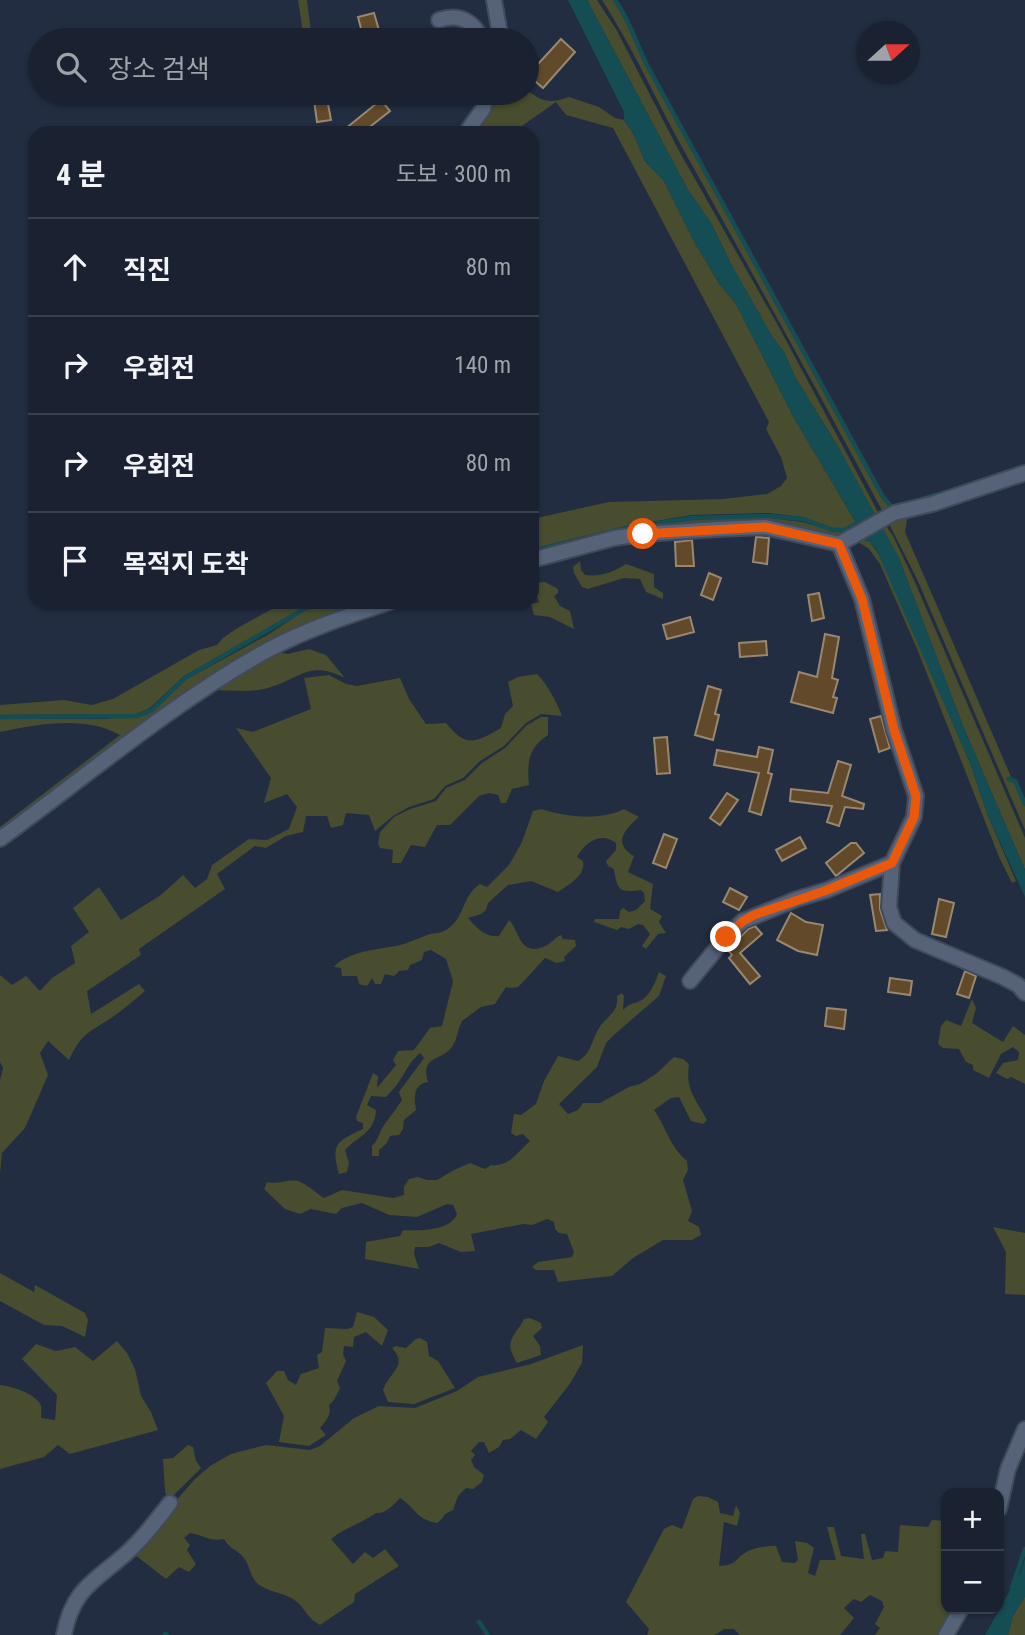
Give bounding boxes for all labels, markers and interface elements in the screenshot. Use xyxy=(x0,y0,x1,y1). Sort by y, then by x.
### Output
north arrow xyxy=(857,21,920,84)
search box xyxy=(28,28,539,105)
icon: search xyxy=(52,48,90,86)
text: 장소 검색 xyxy=(108,54,210,84)
text: 4 분 xyxy=(56,157,106,192)
text: 도보 · 300 m xyxy=(396,161,511,188)
icon: ahead xyxy=(56,248,94,286)
text: 80 m xyxy=(466,254,511,281)
text: 직진 xyxy=(123,255,171,285)
icon: right xyxy=(56,346,94,384)
text: 140 m xyxy=(454,352,511,379)
text: 우회전 xyxy=(123,353,195,383)
icon: right xyxy=(56,444,94,482)
text: 80 m xyxy=(466,450,511,477)
text: 우회전 xyxy=(123,451,195,481)
route start xyxy=(627,518,658,549)
icon: arrive xyxy=(56,542,94,580)
text: 목적지 도착 xyxy=(123,549,249,579)
route end xyxy=(710,921,741,952)
map controls xyxy=(941,1488,1004,1614)
button: + xyxy=(941,1488,1004,1551)
button: − xyxy=(941,1551,1004,1614)

